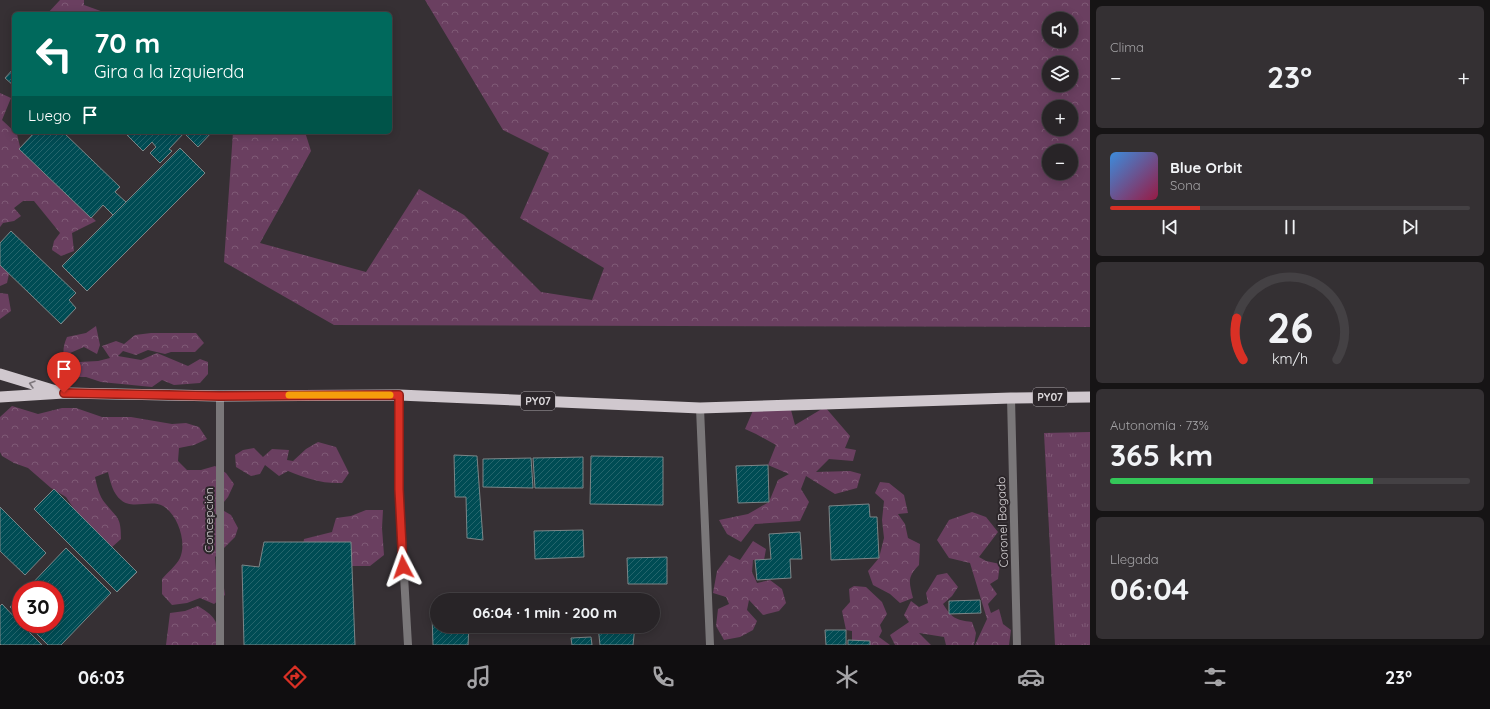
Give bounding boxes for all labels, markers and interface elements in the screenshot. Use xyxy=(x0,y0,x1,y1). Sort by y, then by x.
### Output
map controls xyxy=(1042,12,1078,180)
button: sound xyxy=(1042,12,1078,48)
text: 70 m xyxy=(94,25,160,60)
icon: left xyxy=(28,28,80,80)
text: Clima xyxy=(1110,39,1144,55)
button: layers xyxy=(1042,56,1078,92)
text: 23° xyxy=(1267,58,1312,96)
text: Gira a la izquierda xyxy=(94,60,245,83)
text: − xyxy=(1110,64,1121,92)
text: + xyxy=(1458,64,1470,92)
button: + xyxy=(1042,100,1078,136)
icon: arrive xyxy=(79,104,101,126)
text: Luego xyxy=(28,106,71,125)
button: − xyxy=(1042,144,1078,180)
text: Blue Orbit xyxy=(1170,158,1243,177)
text: Sona xyxy=(1170,177,1201,193)
icon: previous xyxy=(1159,216,1181,238)
icon: pause xyxy=(1279,216,1301,238)
icon: next xyxy=(1399,216,1421,238)
text: 26 xyxy=(1267,301,1313,353)
text: km/h xyxy=(1272,350,1308,368)
pin xyxy=(47,352,81,393)
icon: arrive xyxy=(53,358,75,380)
one-way arrow xyxy=(29,380,36,389)
road number: PY07 xyxy=(1033,388,1067,406)
road number: PY07 xyxy=(521,392,555,410)
text: Autonomía · 73% xyxy=(1110,417,1209,433)
text: 365 km xyxy=(1110,436,1213,474)
street label: Coronel Bogado xyxy=(993,476,1011,568)
street label: Concepción xyxy=(201,487,216,553)
position arrow xyxy=(382,546,424,588)
text: Llegada xyxy=(1110,551,1159,567)
text: 06:04 xyxy=(1110,570,1189,608)
speed limit sign: 30 xyxy=(12,581,64,633)
text: 06:04 · 1 min · 200 m xyxy=(473,603,617,622)
icon: directions xyxy=(281,663,309,691)
icon: music xyxy=(465,663,493,691)
icon: phone xyxy=(649,663,677,691)
icon: climate xyxy=(833,663,861,691)
icon: car xyxy=(1017,663,1045,691)
icon: filters xyxy=(1201,663,1229,691)
text: 06:03 xyxy=(78,666,125,689)
text: 23° xyxy=(1385,666,1412,689)

